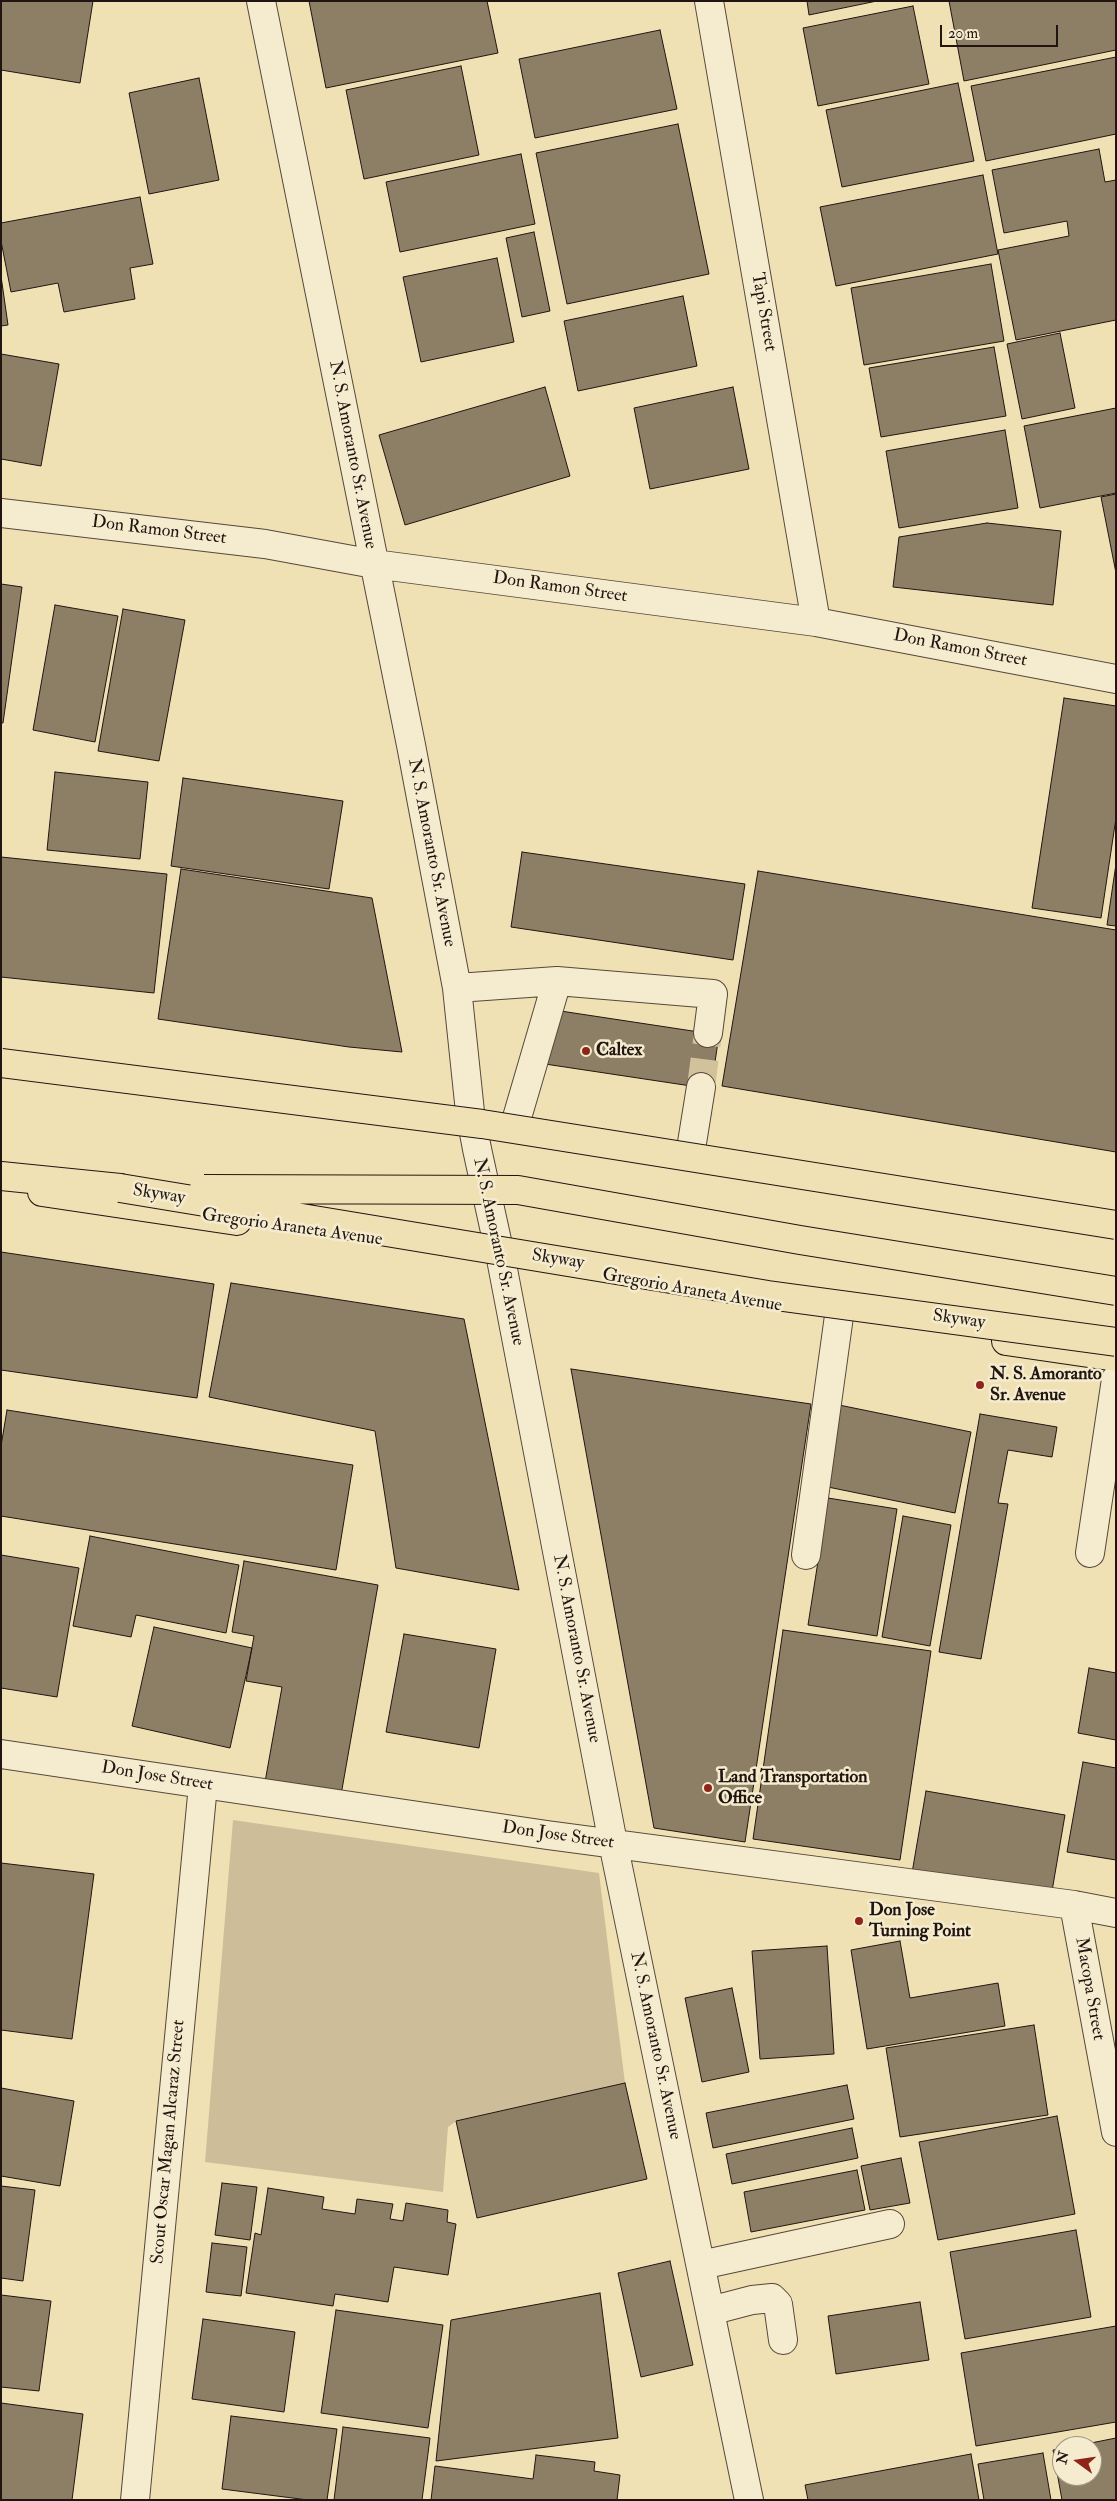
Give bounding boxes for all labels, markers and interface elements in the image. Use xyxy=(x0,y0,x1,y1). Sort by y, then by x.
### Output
scale bar xyxy=(942,15,1060,47)
text: 20 m xyxy=(948,24,978,43)
street label: Tapi Street xyxy=(745,271,781,353)
street label: N. S. Amoranto Sr. Avenue xyxy=(323,359,381,551)
street label: Don Ramon Street xyxy=(90,512,228,550)
street label: Don Ramon Street xyxy=(491,568,629,608)
street label: Don Ramon Street xyxy=(891,625,1029,673)
street label: N. S. Amoranto Sr. Avenue xyxy=(402,757,460,949)
place label: Caltex xyxy=(596,1040,642,1062)
marker: Caltex xyxy=(580,1045,592,1057)
street label: N. S. Amoranto Sr. Avenue xyxy=(468,1156,528,1348)
street label: Skyway xyxy=(131,1180,187,1210)
street label: Gregorio Araneta Avenue xyxy=(200,1205,384,1251)
street label: Skyway xyxy=(530,1245,586,1275)
street label: Gregorio Araneta Avenue xyxy=(600,1265,784,1317)
street label: Skyway xyxy=(931,1306,987,1334)
place label: N. S. Amoranto Sr. Avenue xyxy=(990,1364,1102,1406)
marker: N. S. Amoranto Sr. Avenue xyxy=(974,1379,986,1391)
street label: N. S. Amoranto Sr. Avenue xyxy=(547,1553,605,1745)
street label: Don Jose Street xyxy=(100,1758,214,1796)
place label: Land Transportation Office xyxy=(718,1767,867,1810)
marker: Land Transportation Office xyxy=(702,1782,714,1794)
street label: Don Jose Street xyxy=(501,1817,615,1855)
place label: Don Jose Turning Point xyxy=(869,1900,971,1942)
marker: Don Jose Turning Point xyxy=(853,1915,865,1927)
street label: Macopa Street xyxy=(1069,1936,1109,2042)
street label: N. S. Amoranto Sr. Avenue xyxy=(625,1950,685,2142)
street label: Scout Oscar Magan Alcaraz Street xyxy=(148,2019,190,2265)
north arrow xyxy=(1052,2436,1102,2486)
text: N xyxy=(1053,2449,1073,2466)

